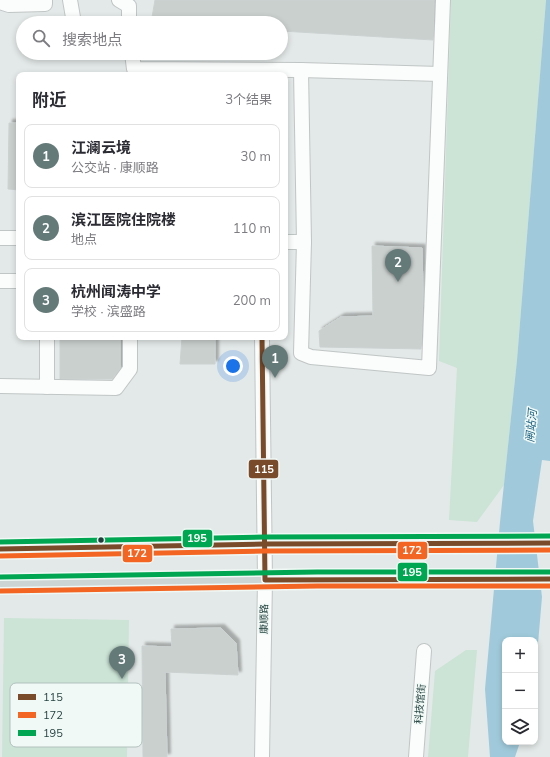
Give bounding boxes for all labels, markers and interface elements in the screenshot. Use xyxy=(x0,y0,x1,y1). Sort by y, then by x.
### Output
search box xyxy=(16,16,288,60)
icon: search xyxy=(30,27,52,49)
text: 搜索地点 xyxy=(62,30,122,49)
text: 附近 xyxy=(32,89,66,110)
text: 3个结果 xyxy=(225,91,272,107)
text: 江澜云境 xyxy=(71,138,131,157)
text: 1 xyxy=(42,148,50,164)
text: 30 m xyxy=(241,148,271,164)
text: 公交站 · 康顺路 xyxy=(71,159,159,175)
text: 滨江医院住院楼 xyxy=(71,210,176,229)
text: 2 xyxy=(42,220,50,236)
text: 110 m xyxy=(233,220,271,236)
text: 地点 xyxy=(71,231,97,247)
pin: 2 xyxy=(385,249,411,282)
text: 杭州闻涛中学 xyxy=(71,282,161,301)
text: 3 xyxy=(42,292,50,308)
text: 200 m xyxy=(233,292,271,308)
text: 学校 · 滨盛路 xyxy=(71,303,146,319)
pin: 1 xyxy=(262,345,288,378)
your location xyxy=(223,356,243,376)
water label: 闸站河 xyxy=(523,407,540,443)
line badge: 115 xyxy=(248,459,279,479)
text: 115 xyxy=(254,462,274,476)
line badge: 195 xyxy=(182,529,213,548)
text: 195 xyxy=(187,531,207,545)
unlabelled marker xyxy=(96,535,106,545)
line badge: 172 xyxy=(397,541,428,560)
text: 172 xyxy=(402,543,422,557)
line badge: 172 xyxy=(122,544,153,563)
text: 172 xyxy=(127,546,147,560)
line badge: 195 xyxy=(397,562,428,582)
text: 195 xyxy=(402,565,422,579)
street label: 康顺路 xyxy=(257,604,271,634)
map controls xyxy=(502,637,538,745)
button: + xyxy=(502,637,538,673)
pin: 3 xyxy=(109,646,135,679)
button: − xyxy=(502,673,538,709)
legend xyxy=(10,683,142,747)
street label: 科技馆街 xyxy=(412,684,428,724)
text: 115 xyxy=(43,690,63,704)
text: 172 xyxy=(43,708,63,722)
button: layers xyxy=(502,709,538,745)
text: 195 xyxy=(43,726,63,740)

